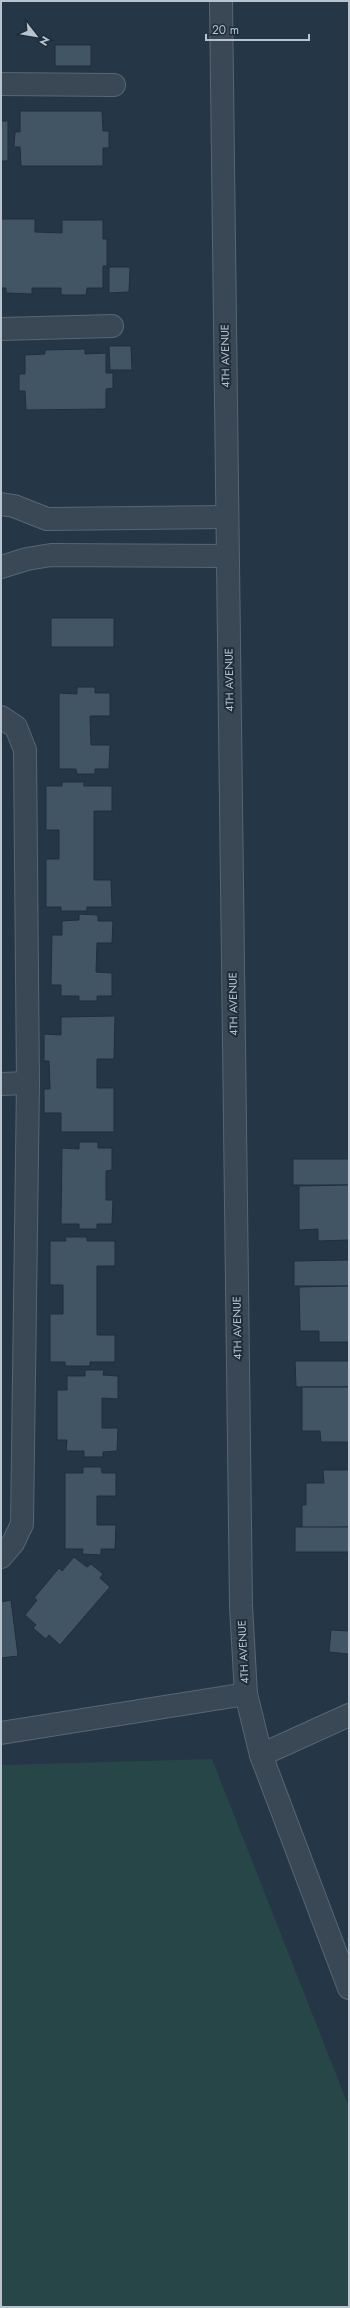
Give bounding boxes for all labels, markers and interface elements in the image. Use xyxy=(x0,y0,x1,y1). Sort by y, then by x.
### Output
north arrow xyxy=(16,16,56,56)
scale bar xyxy=(206,16,309,42)
text: 20 m xyxy=(212,21,239,39)
text: N xyxy=(35,33,54,49)
street label: 4TH AVENUE xyxy=(216,324,234,388)
street label: 4TH AVENUE xyxy=(220,648,238,712)
street label: 4TH AVENUE xyxy=(224,972,242,1036)
street label: 4TH AVENUE xyxy=(228,1296,246,1360)
street label: 4TH AVENUE xyxy=(233,1620,253,1684)

